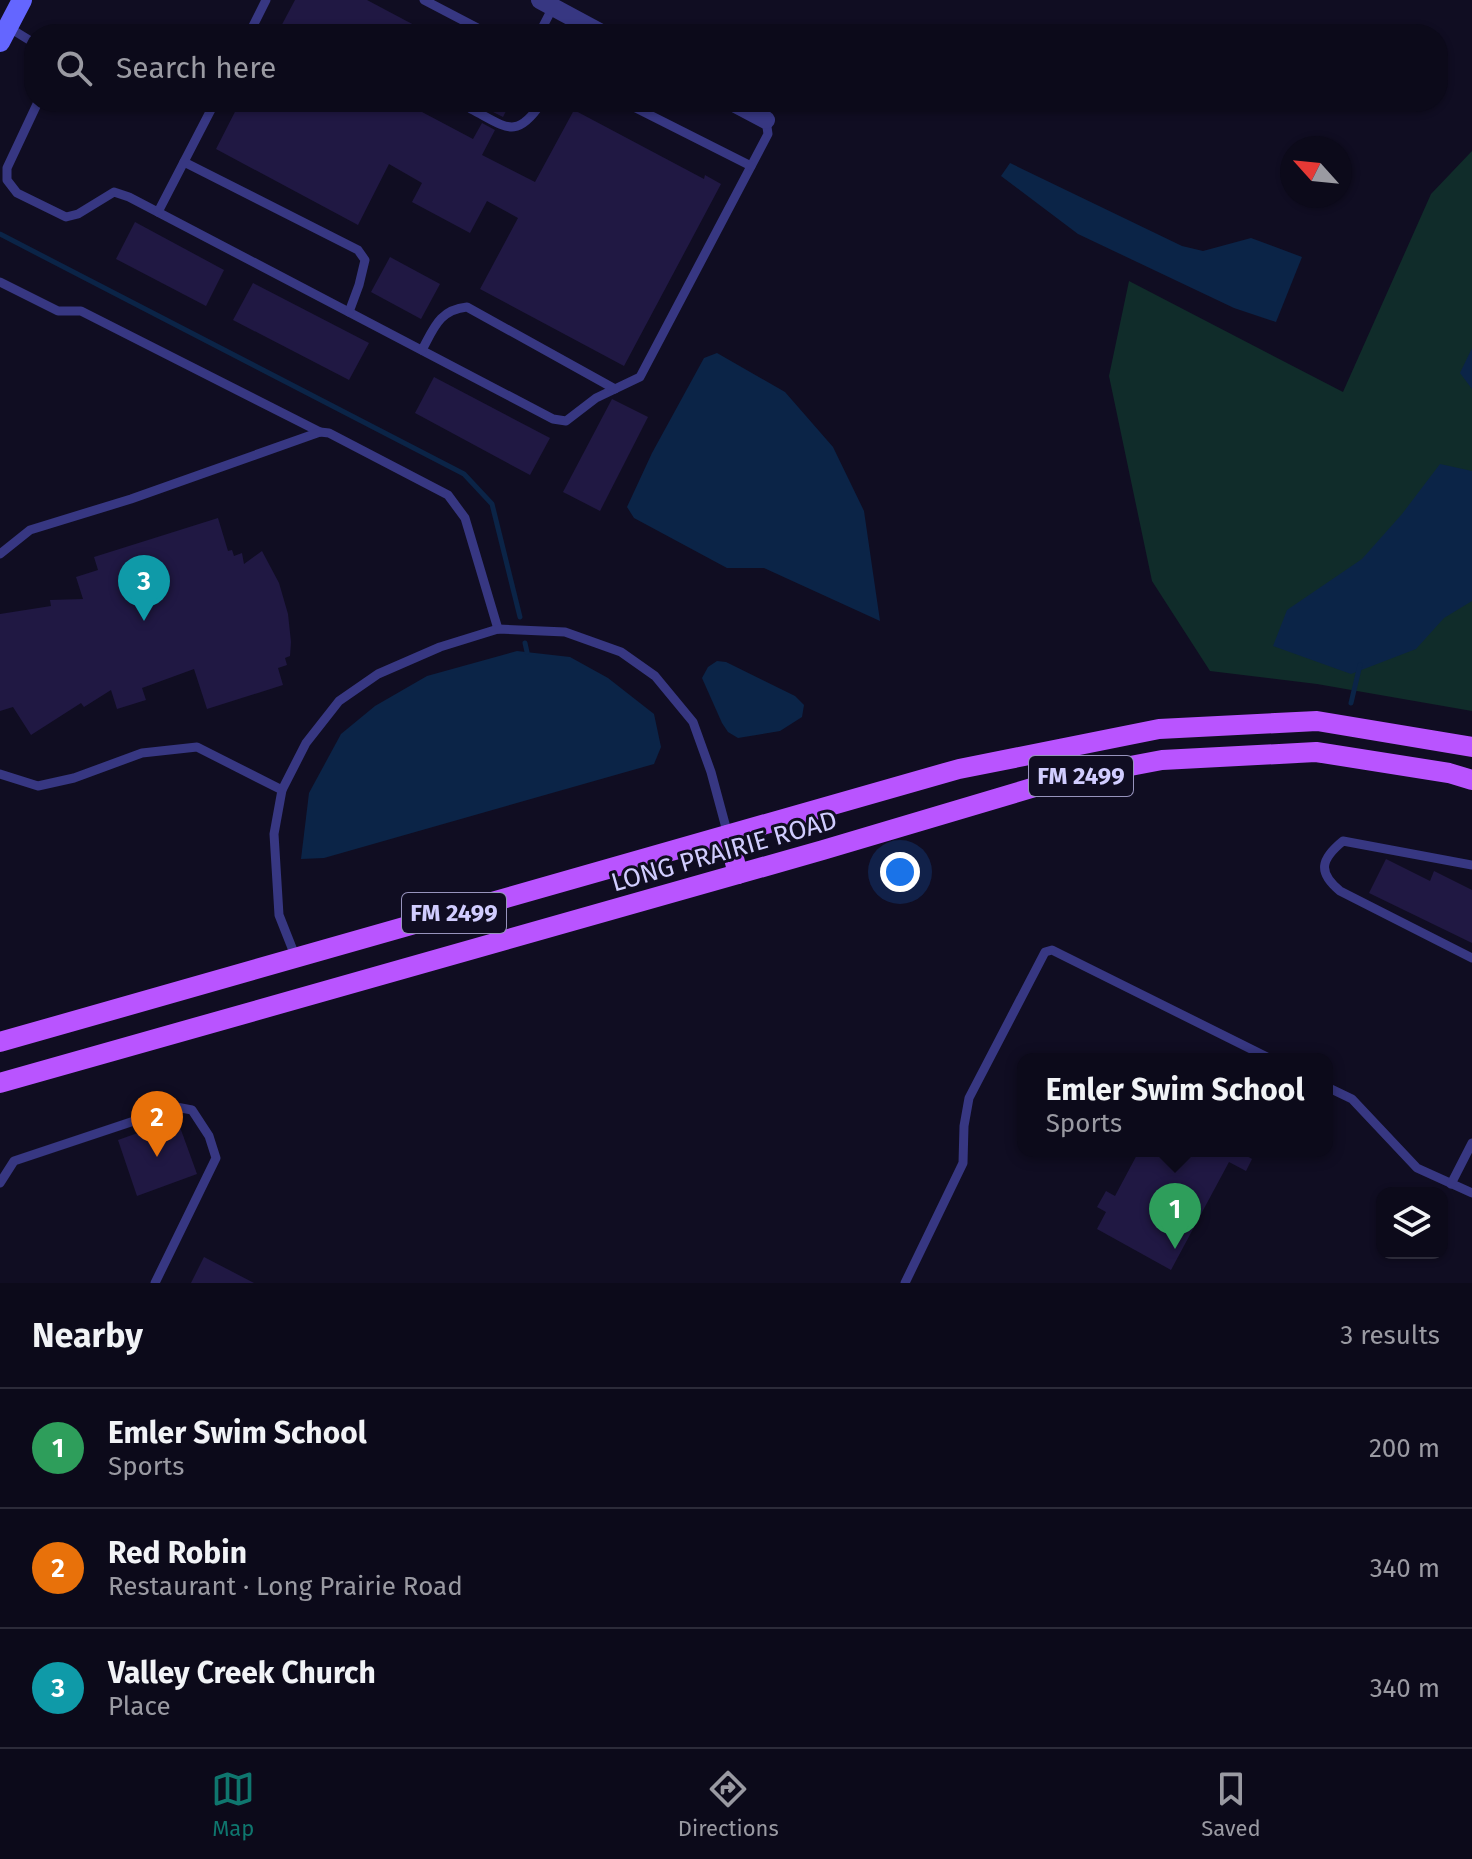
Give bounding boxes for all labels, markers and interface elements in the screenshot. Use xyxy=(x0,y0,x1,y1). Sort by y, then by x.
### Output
search box xyxy=(24,24,1448,112)
icon: search xyxy=(52,46,96,90)
text: Search here xyxy=(116,50,276,86)
north arrow xyxy=(1280,136,1352,208)
pin: 3 xyxy=(118,555,170,621)
road number: FM 2499 xyxy=(1029,756,1133,796)
street label: LONG PRAIRIE ROAD xyxy=(608,804,841,899)
your location xyxy=(880,852,920,892)
road number: FM 2499 xyxy=(402,893,506,933)
popup xyxy=(1017,1053,1333,1157)
text: Emler Swim School xyxy=(1046,1072,1304,1108)
pin: 2 xyxy=(131,1091,183,1157)
text: Sports xyxy=(1046,1108,1122,1139)
pin: 1 xyxy=(1149,1183,1201,1249)
map controls xyxy=(1376,1187,1448,1259)
button: layers xyxy=(1376,1187,1448,1259)
text: Nearby xyxy=(32,1315,143,1356)
text: 3 results xyxy=(1340,1320,1440,1351)
text: Emler Swim School xyxy=(108,1415,367,1451)
text: 1 xyxy=(52,1433,64,1464)
text: 200 m xyxy=(1369,1433,1440,1464)
text: Sports xyxy=(108,1451,184,1482)
text: Red Robin xyxy=(108,1535,247,1571)
text: 2 xyxy=(51,1553,65,1584)
text: 340 m xyxy=(1370,1553,1440,1584)
text: Restaurant · Long Prairie Road xyxy=(108,1571,463,1602)
text: Valley Creek Church xyxy=(108,1655,376,1691)
text: 3 xyxy=(51,1673,65,1704)
text: 340 m xyxy=(1370,1673,1440,1704)
text: Place xyxy=(108,1691,171,1722)
tab: Map xyxy=(211,1767,255,1842)
tab: Directions xyxy=(678,1767,779,1842)
tab: Saved xyxy=(1201,1767,1261,1842)

